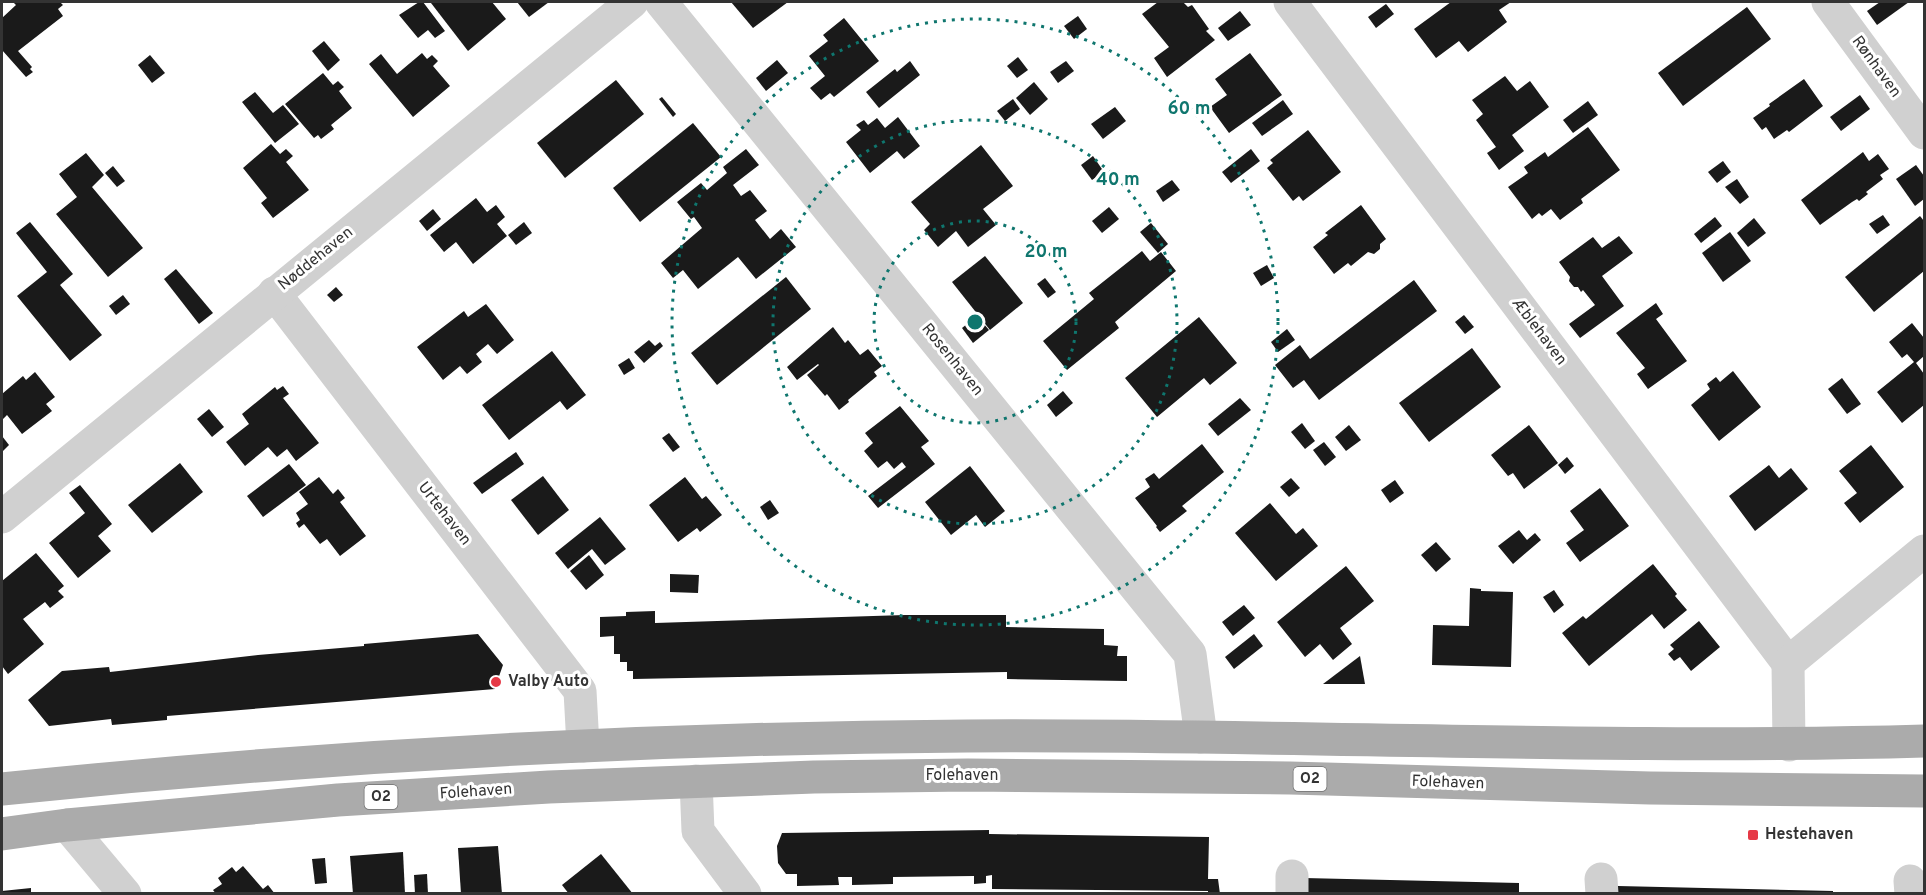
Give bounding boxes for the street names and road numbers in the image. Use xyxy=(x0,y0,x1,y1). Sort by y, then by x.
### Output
street label: Rønhaven xyxy=(1847,32,1905,102)
street label: Nøddehaven xyxy=(275,223,357,295)
street label: Æblehaven xyxy=(1507,294,1571,370)
street label: Rosenhaven xyxy=(917,320,987,400)
street label: Urtehaven xyxy=(413,478,475,550)
street label: Folehaven xyxy=(926,766,998,786)
road number: O2 xyxy=(1294,767,1326,791)
street label: Folehaven xyxy=(1411,772,1485,794)
street label: Folehaven xyxy=(439,779,513,805)
road number: O2 xyxy=(364,785,398,809)

